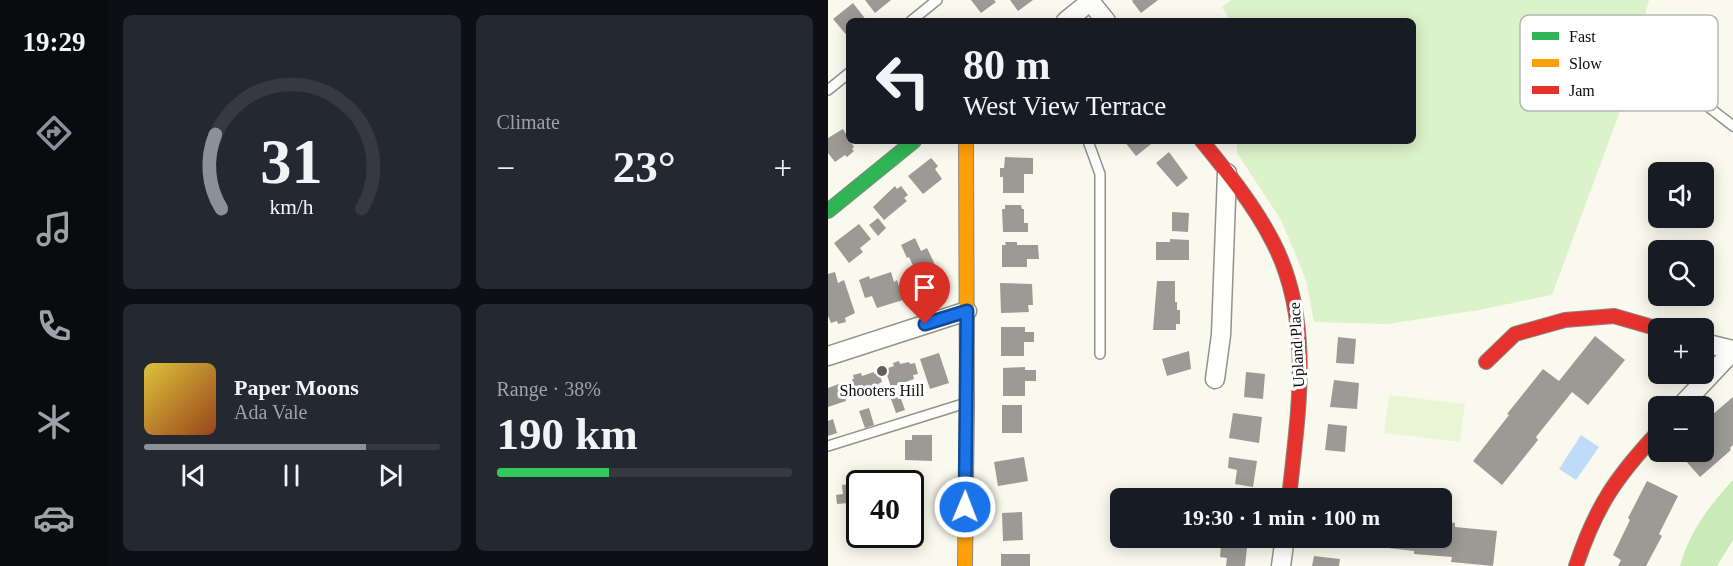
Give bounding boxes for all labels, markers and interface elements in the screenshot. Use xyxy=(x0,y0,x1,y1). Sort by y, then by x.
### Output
legend xyxy=(1520,15,1718,111)
text: 19:29 xyxy=(23,27,86,57)
text: Fast xyxy=(1569,28,1596,45)
icon: left xyxy=(864,42,942,120)
text: 80 m xyxy=(963,42,1051,88)
text: Slow xyxy=(1569,55,1602,72)
text: Jam xyxy=(1569,82,1595,99)
text: West View Terrace xyxy=(963,91,1166,121)
text: Climate xyxy=(497,111,560,133)
icon: directions xyxy=(33,112,75,154)
text: 31 xyxy=(261,127,323,196)
text: 23° xyxy=(613,142,676,192)
text: − xyxy=(497,150,515,186)
text: + xyxy=(773,150,792,186)
map controls xyxy=(1648,162,1714,462)
button: sound xyxy=(1648,162,1714,228)
text: km/h xyxy=(270,195,314,219)
icon: music xyxy=(33,208,75,250)
button: search xyxy=(1648,240,1714,306)
pin xyxy=(899,262,950,324)
icon: arrive xyxy=(908,271,941,304)
street label: Upland Place xyxy=(1286,302,1308,388)
icon: phone xyxy=(33,305,75,347)
button: + xyxy=(1648,318,1714,384)
marker: Shooters Hill xyxy=(875,364,889,378)
text: Paper Moons xyxy=(234,375,359,400)
text: Range · 38% xyxy=(497,378,601,400)
place label: Shooters Hill xyxy=(840,382,925,399)
button: − xyxy=(1648,396,1714,462)
icon: climate xyxy=(33,401,75,443)
text: Ada Vale xyxy=(234,401,308,423)
text: 190 km xyxy=(497,409,638,459)
icon: previous xyxy=(177,459,210,492)
icon: pause xyxy=(275,459,308,492)
icon: next xyxy=(374,459,407,492)
speed limit sign: 40 xyxy=(846,470,924,548)
position arrow xyxy=(933,475,997,539)
icon: car xyxy=(33,497,75,539)
text: 19:30 · 1 min · 100 m xyxy=(1182,505,1380,530)

